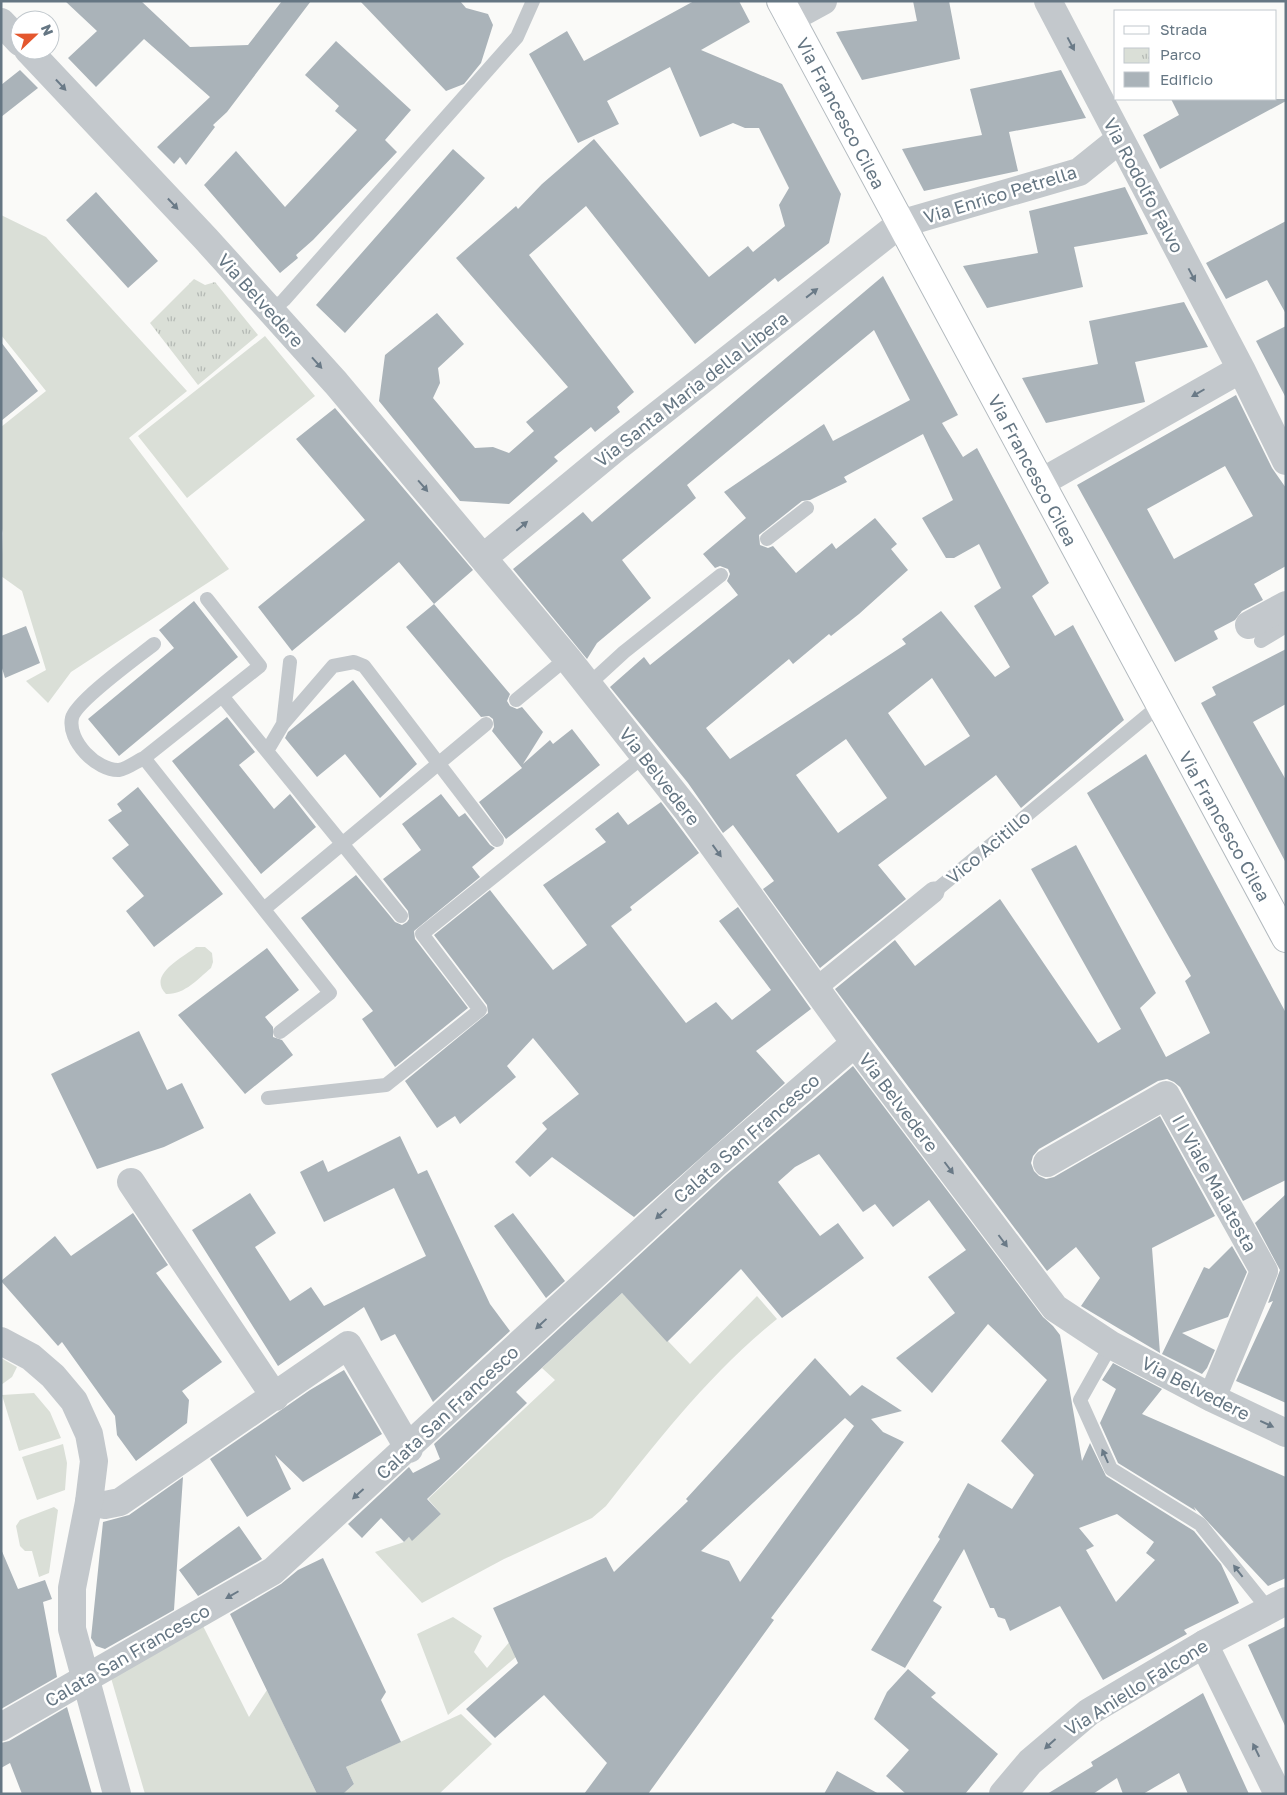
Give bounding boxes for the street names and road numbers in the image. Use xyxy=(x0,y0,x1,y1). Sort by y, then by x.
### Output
street label: Via Francesco Cilea xyxy=(792,33,890,193)
street label: Via Rodolfo Falvo xyxy=(1099,114,1189,256)
street label: Via Enrico Petrella xyxy=(921,160,1079,228)
street label: Via Belvedere xyxy=(213,249,309,351)
street label: Via Santa Maria della Libera xyxy=(590,307,792,471)
street label: Via Francesco Cilea xyxy=(984,390,1082,550)
street label: Via Belvedere xyxy=(615,723,705,829)
street label: Via Francesco Cilea xyxy=(1175,747,1275,905)
street label: Vico Acitillo xyxy=(942,806,1034,888)
street label: Via Belvedere xyxy=(855,1048,943,1156)
street label: Calata San Francesco xyxy=(668,1069,824,1207)
street label: I I Viale Malatesta xyxy=(1168,1110,1262,1256)
street label: Calata San Francesco xyxy=(371,1340,523,1484)
street label: Via Belvedere xyxy=(1138,1351,1254,1425)
street label: Calata San Francesco xyxy=(41,1599,213,1711)
street label: Via Aniello Falcone xyxy=(1060,1634,1212,1740)

